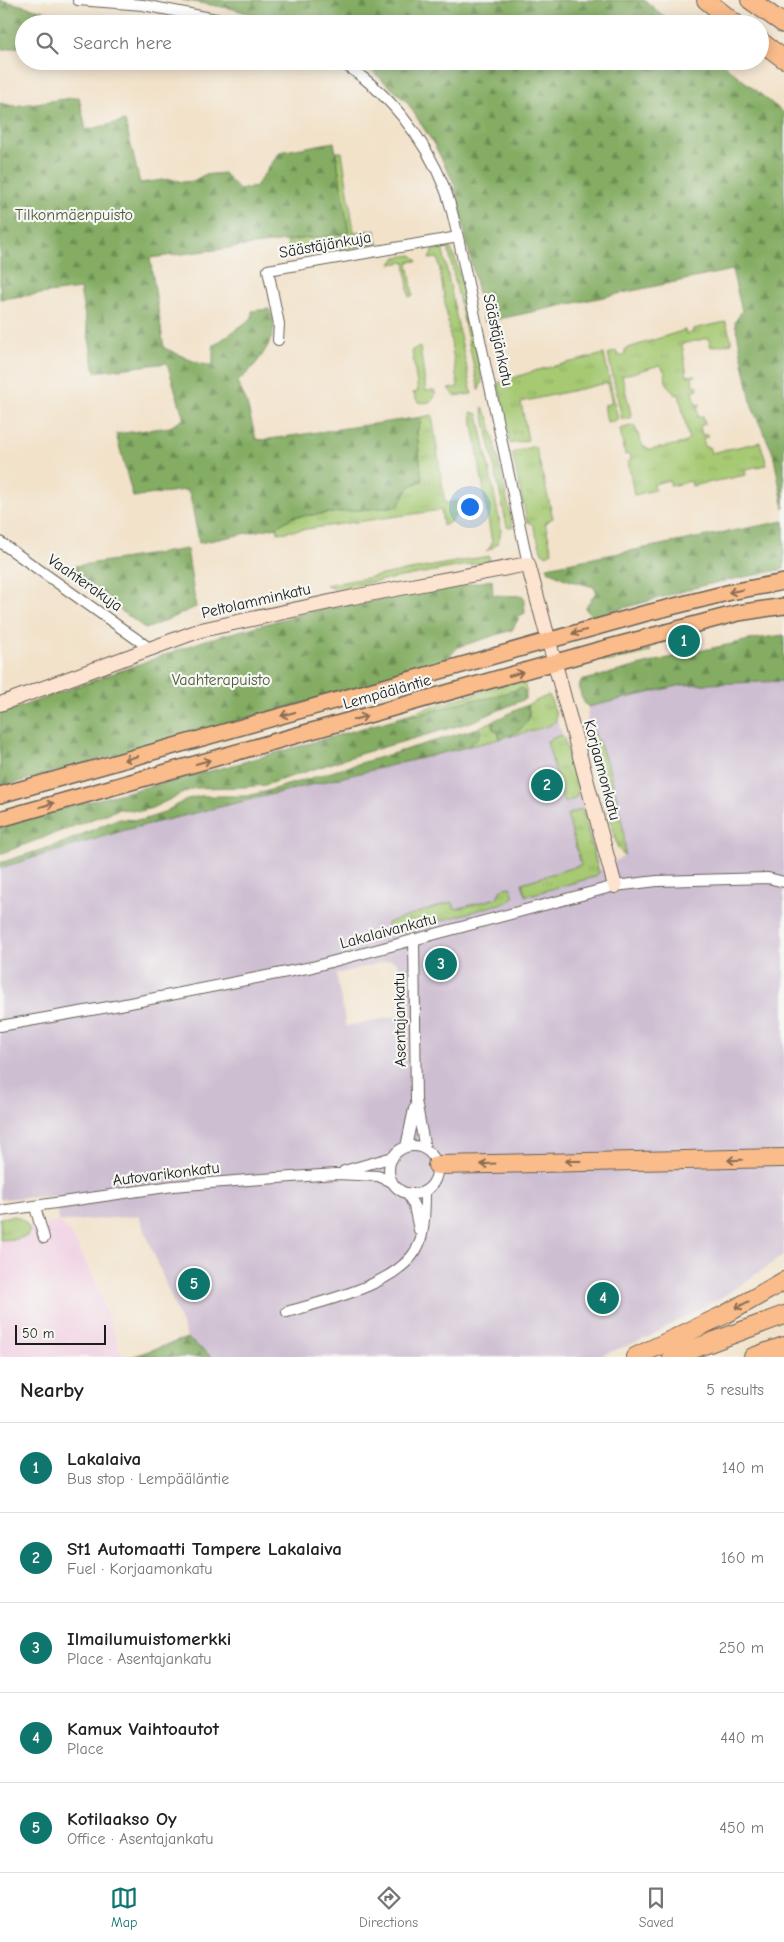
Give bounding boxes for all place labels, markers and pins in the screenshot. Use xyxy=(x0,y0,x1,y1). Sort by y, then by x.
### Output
pin: 1 xyxy=(668,622,700,660)
pin: 2 xyxy=(531,766,563,804)
pin: 3 xyxy=(425,945,457,983)
pin: 5 xyxy=(178,1265,210,1303)
pin: 4 xyxy=(587,1279,619,1317)

